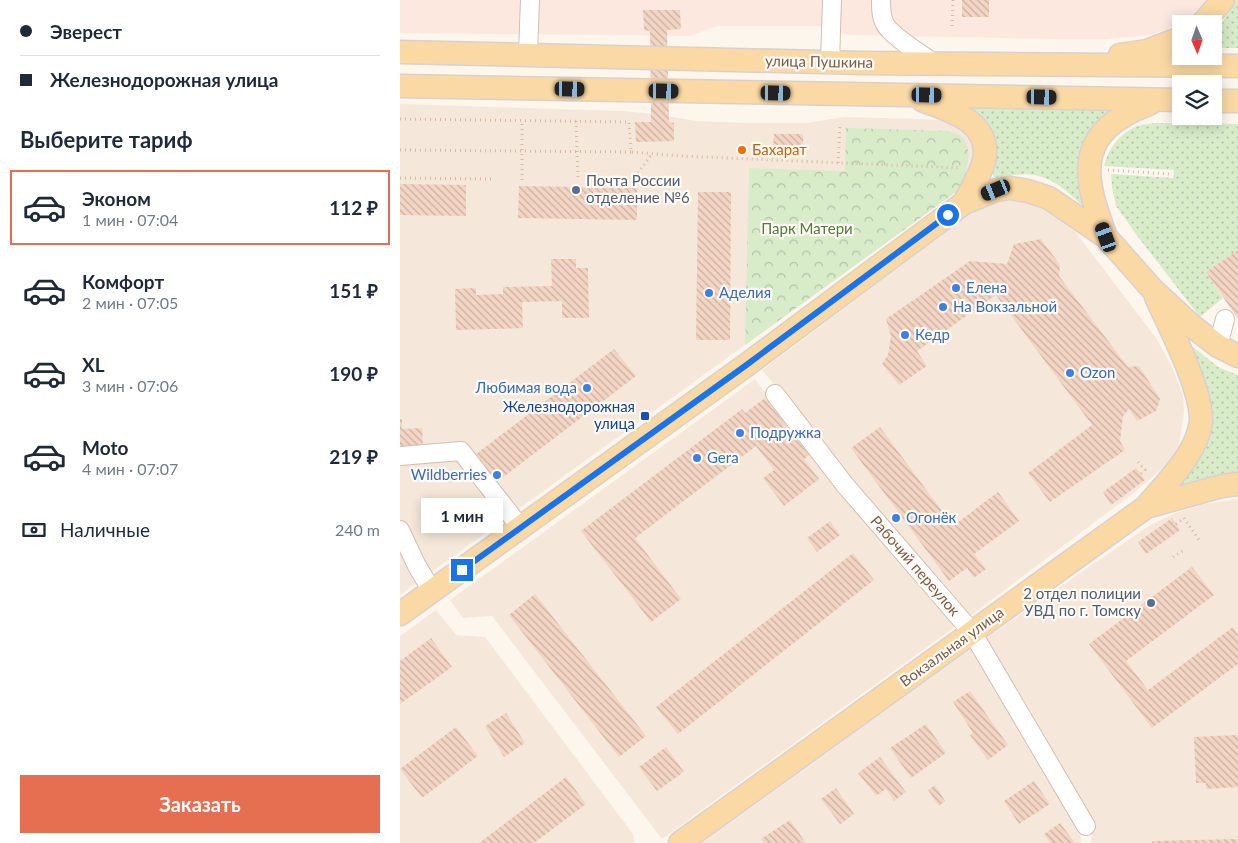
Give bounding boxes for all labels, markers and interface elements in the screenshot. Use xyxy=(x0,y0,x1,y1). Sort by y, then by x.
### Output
north arrow xyxy=(1172,15,1222,65)
map controls xyxy=(1172,15,1222,125)
text: Эверест xyxy=(50,20,122,43)
street label: улица Пушкина xyxy=(765,51,873,71)
text: Железнодорожная улица xyxy=(50,68,279,91)
button: layers xyxy=(1172,75,1222,125)
car xyxy=(554,81,585,97)
car xyxy=(648,83,679,99)
car xyxy=(760,85,791,101)
car xyxy=(911,87,942,103)
car xyxy=(1026,89,1057,105)
text: Выберите тариф xyxy=(20,126,193,153)
place label: Бахарат xyxy=(752,140,807,158)
marker: Бахарат xyxy=(736,144,748,156)
place label: Почта России отделение №6 xyxy=(586,171,690,206)
car xyxy=(979,177,1012,203)
marker: Почта России отделение №6 xyxy=(570,184,582,196)
icon: car xyxy=(22,185,67,230)
text: Эконом xyxy=(82,187,151,210)
text: 112 ₽ xyxy=(329,196,378,219)
route start xyxy=(937,204,959,226)
text: 1 мин · 07:04 xyxy=(82,210,178,229)
park label: Парк Матери xyxy=(761,219,853,237)
car xyxy=(1093,220,1118,254)
icon: car xyxy=(22,268,67,313)
text: Комфорт xyxy=(82,270,164,293)
place label: Елена xyxy=(966,278,1007,296)
text: 151 ₽ xyxy=(329,279,378,302)
marker: Елена xyxy=(950,282,962,294)
place label: Аделия xyxy=(719,283,771,301)
marker: Аделия xyxy=(703,287,715,299)
text: 2 мин · 07:05 xyxy=(82,293,178,312)
place label: На Вокзальной xyxy=(953,297,1057,315)
marker: На Вокзальной xyxy=(937,301,949,313)
place label: Кедр xyxy=(915,325,950,343)
marker: Кедр xyxy=(899,329,911,341)
icon: car xyxy=(22,351,67,396)
text: XL xyxy=(82,353,105,376)
text: 190 ₽ xyxy=(329,362,378,385)
place label: Ozon xyxy=(1080,363,1115,381)
marker: Ozon xyxy=(1064,367,1076,379)
text: 3 мин · 07:06 xyxy=(82,376,178,395)
place label: Любимая вода xyxy=(474,378,577,396)
marker: Любимая вода xyxy=(581,382,593,394)
place label: Железнодорожная улица xyxy=(503,397,635,432)
marker: Железнодорожная улица xyxy=(639,410,651,422)
place label: Подружка xyxy=(750,423,821,441)
marker: Подружка xyxy=(734,427,746,439)
icon: car xyxy=(22,434,67,479)
text: Moto xyxy=(82,436,128,459)
text: 219 ₽ xyxy=(329,445,378,468)
place label: Gera xyxy=(707,448,739,466)
marker: Gera xyxy=(691,452,703,464)
text: 4 мин · 07:07 xyxy=(82,459,178,478)
place label: Wildberries xyxy=(411,465,487,483)
marker: Wildberries xyxy=(491,469,503,481)
callout: 1 мин xyxy=(421,498,503,532)
text: 1 мин xyxy=(440,506,484,525)
place label: Огонёк xyxy=(906,508,957,526)
street label: Рабочий переулок xyxy=(867,512,964,619)
marker: Огонёк xyxy=(890,512,902,524)
icon: cash xyxy=(20,516,48,544)
text: Наличные xyxy=(60,518,150,541)
text: 240 m xyxy=(335,520,380,539)
route end xyxy=(451,559,473,581)
place label: 2 отдел полиции УВД по г. Томску xyxy=(1023,584,1141,619)
marker: 2 отдел полиции УВД по г. Томску xyxy=(1145,597,1157,609)
street label: Вокзальная улица xyxy=(896,602,1007,690)
button: Заказать xyxy=(20,775,380,833)

